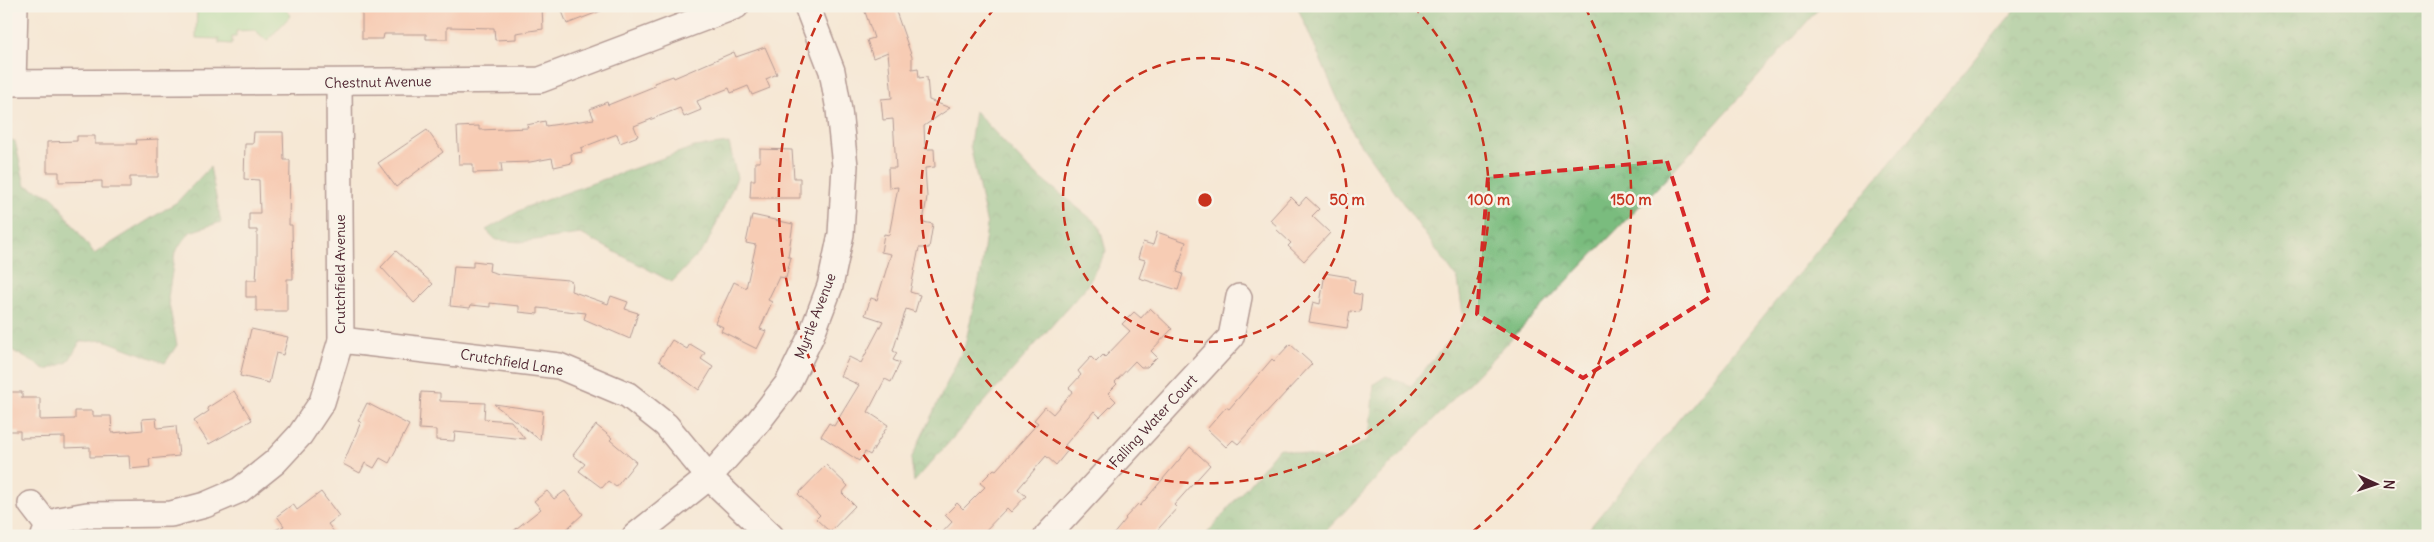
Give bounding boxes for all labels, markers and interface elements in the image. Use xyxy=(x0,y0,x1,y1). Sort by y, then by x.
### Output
street label: Chestnut Avenue xyxy=(324,72,432,92)
text: 50 m xyxy=(1329,190,1365,209)
text: 100 m xyxy=(1468,190,1510,209)
text: 150 m xyxy=(1610,190,1652,209)
centre of rings xyxy=(1196,191,1214,209)
street label: Crutchfield Avenue xyxy=(331,214,349,334)
street label: Myrtle Avenue xyxy=(790,270,840,362)
street label: Crutchfield Lane xyxy=(459,345,565,379)
street label: Falling Water Court xyxy=(1105,370,1201,471)
north arrow xyxy=(2352,460,2402,510)
text: N xyxy=(2380,479,2398,490)

